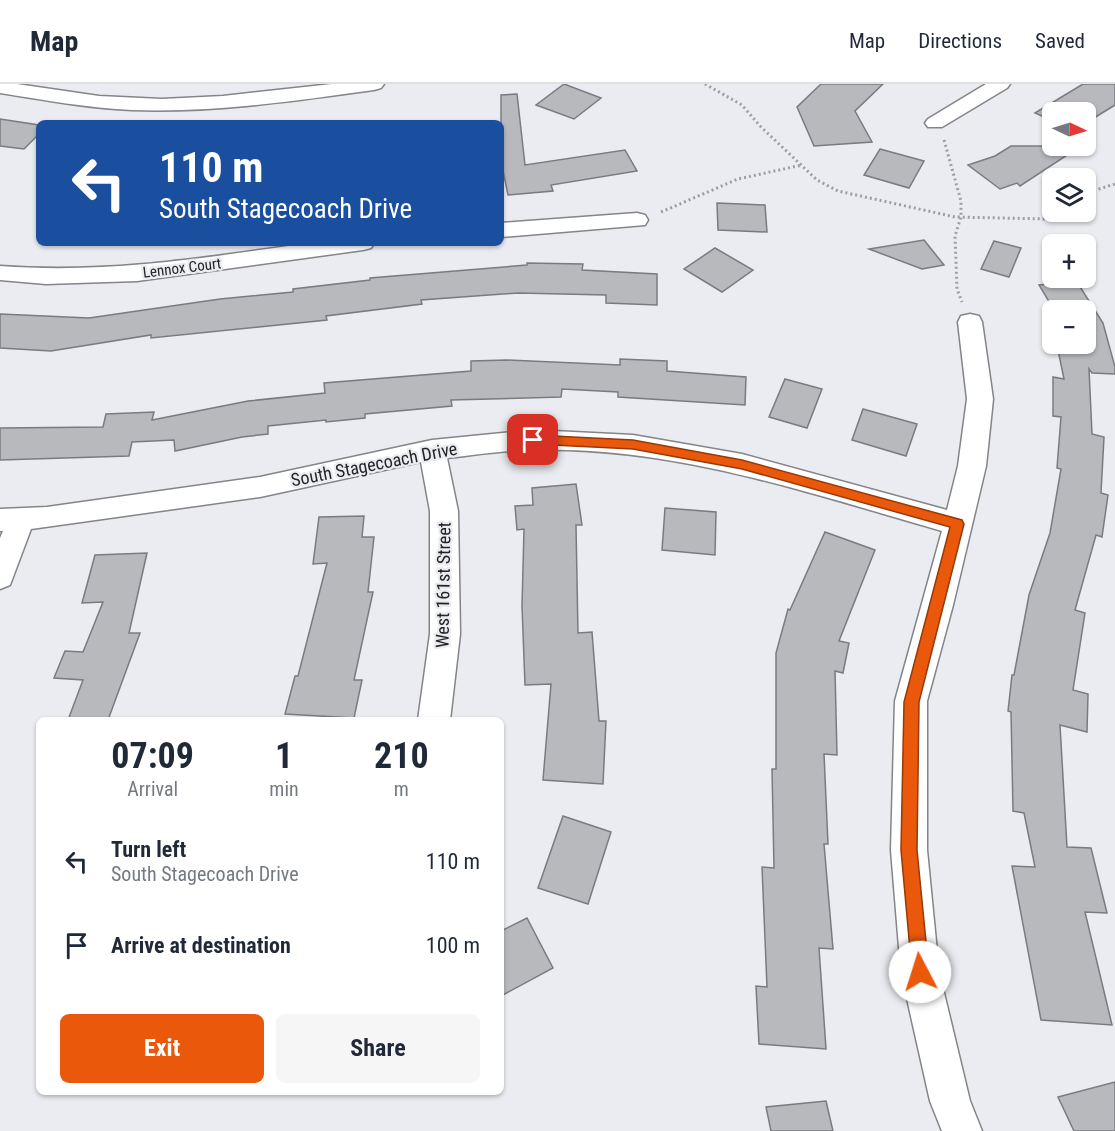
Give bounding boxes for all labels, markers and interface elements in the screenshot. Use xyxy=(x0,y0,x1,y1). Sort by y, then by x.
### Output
text: Map xyxy=(30,25,78,58)
text: Map xyxy=(849,29,885,53)
text: Directions xyxy=(918,29,1002,53)
text: Saved xyxy=(1035,29,1085,53)
north arrow xyxy=(1042,102,1096,156)
map controls xyxy=(1042,102,1096,354)
text: 110 m xyxy=(159,143,264,192)
icon: left xyxy=(60,144,138,222)
button: layers xyxy=(1042,168,1096,222)
text: South Stagecoach Drive xyxy=(159,193,412,225)
button: + xyxy=(1042,234,1096,288)
street label: Lennox Court xyxy=(142,254,222,282)
button: − xyxy=(1042,300,1096,354)
pin xyxy=(507,414,558,465)
icon: arrive xyxy=(516,423,549,456)
street label: South Stagecoach Drive xyxy=(289,438,459,490)
street label: West 161st Street xyxy=(431,522,455,648)
text: 07:09 xyxy=(111,735,194,777)
text: 1 xyxy=(275,735,293,777)
text: 210 xyxy=(374,735,429,777)
text: Arrival xyxy=(127,777,178,801)
text: min xyxy=(269,777,299,801)
text: m xyxy=(394,777,409,801)
text: Turn left xyxy=(111,837,186,862)
icon: left xyxy=(60,845,93,878)
text: 110 m xyxy=(426,849,480,874)
text: South Stagecoach Drive xyxy=(111,862,299,886)
icon: arrive xyxy=(60,929,93,962)
text: Arrive at destination xyxy=(111,933,291,958)
text: 100 m xyxy=(426,933,480,958)
position arrow xyxy=(888,940,952,1004)
button: Exit xyxy=(60,1014,264,1083)
button: Share xyxy=(276,1014,480,1083)

